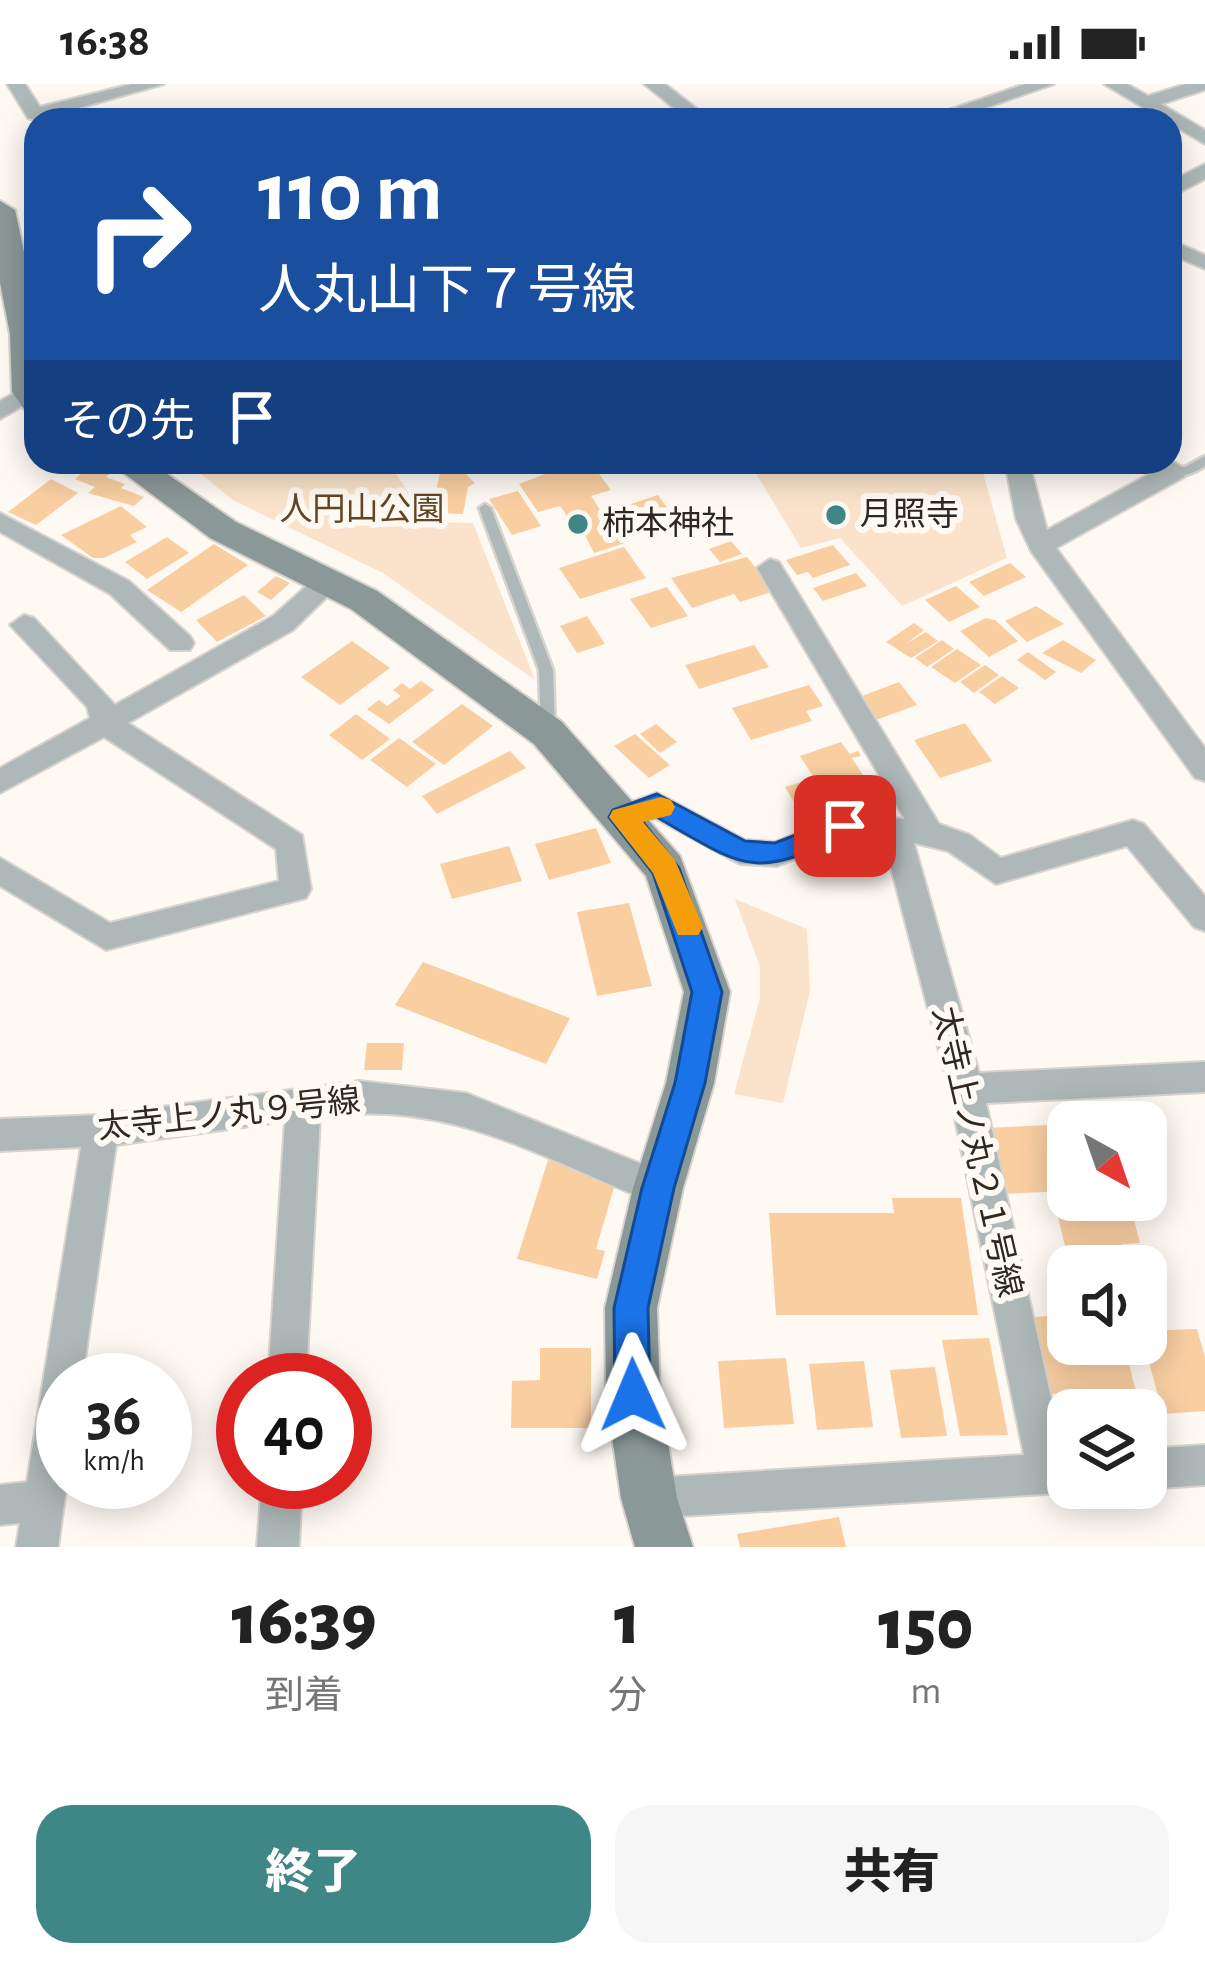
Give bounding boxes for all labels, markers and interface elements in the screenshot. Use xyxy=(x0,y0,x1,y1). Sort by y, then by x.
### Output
text: 16:38 xyxy=(60,19,150,64)
text: 110 m xyxy=(258,152,443,236)
icon: right xyxy=(60,156,216,312)
text: 人丸山下７号線 xyxy=(258,265,636,319)
icon: arrive xyxy=(219,384,285,450)
text: その先 xyxy=(60,400,195,445)
park label: 人円山公園 xyxy=(280,492,445,527)
place label: 月照寺 xyxy=(860,497,959,532)
marker: 月照寺 xyxy=(823,502,849,528)
place label: 柿本神社 xyxy=(602,506,734,541)
marker: 柿本神社 xyxy=(565,511,591,537)
pin xyxy=(794,775,896,877)
icon: arrive xyxy=(812,793,878,859)
street label: 太寺上ノ丸２１号線 xyxy=(927,1003,1027,1300)
street label: 太寺上ノ丸９号線 xyxy=(96,1083,362,1145)
north arrow xyxy=(1047,1101,1167,1221)
map controls xyxy=(1047,1101,1167,1509)
button: sound xyxy=(1047,1245,1167,1365)
position arrow xyxy=(570,1332,696,1458)
speed limit sign: 40 xyxy=(216,1353,372,1509)
text: 36 xyxy=(87,1386,141,1446)
button: layers xyxy=(1047,1389,1167,1509)
text: km/h xyxy=(83,1446,145,1476)
text: 16:39 xyxy=(231,1585,376,1657)
text: 1 xyxy=(614,1585,641,1657)
text: 150 xyxy=(878,1590,974,1662)
text: m xyxy=(910,1672,942,1711)
text: 到着 xyxy=(265,1677,343,1716)
text: 分 xyxy=(608,1677,647,1716)
button: 終了 xyxy=(36,1805,591,1943)
button: 共有 xyxy=(615,1805,1169,1943)

